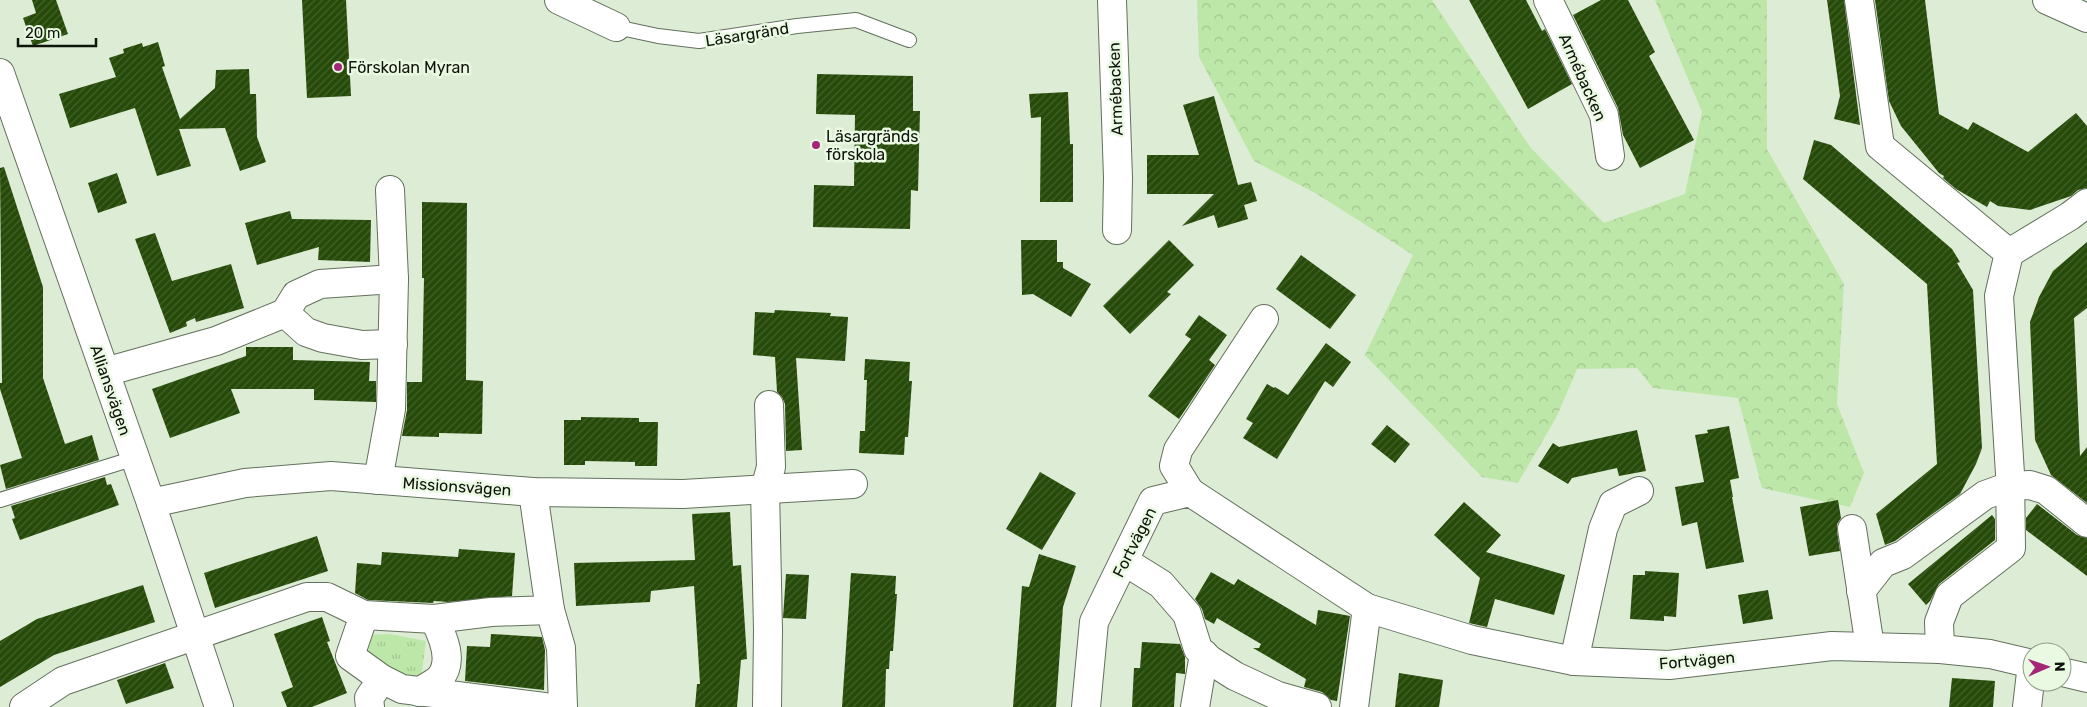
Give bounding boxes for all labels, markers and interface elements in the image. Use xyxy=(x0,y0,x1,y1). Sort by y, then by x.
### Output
scale bar xyxy=(18,15,95,47)
street label: Läsargränd xyxy=(704,19,790,50)
text: 20 m xyxy=(25,24,60,42)
street label: Armébacken xyxy=(1555,31,1610,124)
street label: Armébacken xyxy=(1104,42,1127,136)
place label: Förskolan Myran xyxy=(348,58,470,77)
marker: Förskolan Myran xyxy=(332,61,344,73)
place label: Läsargränds förskola xyxy=(826,127,918,164)
marker: Läsargränds förskola xyxy=(810,139,822,151)
street label: Alliansvägen xyxy=(86,342,135,438)
street label: Missionsvägen xyxy=(402,473,512,500)
street label: Fortvägen xyxy=(1109,504,1160,581)
north arrow xyxy=(2022,642,2072,692)
street label: Fortvägen xyxy=(1658,648,1736,673)
text: N xyxy=(2051,661,2068,672)

